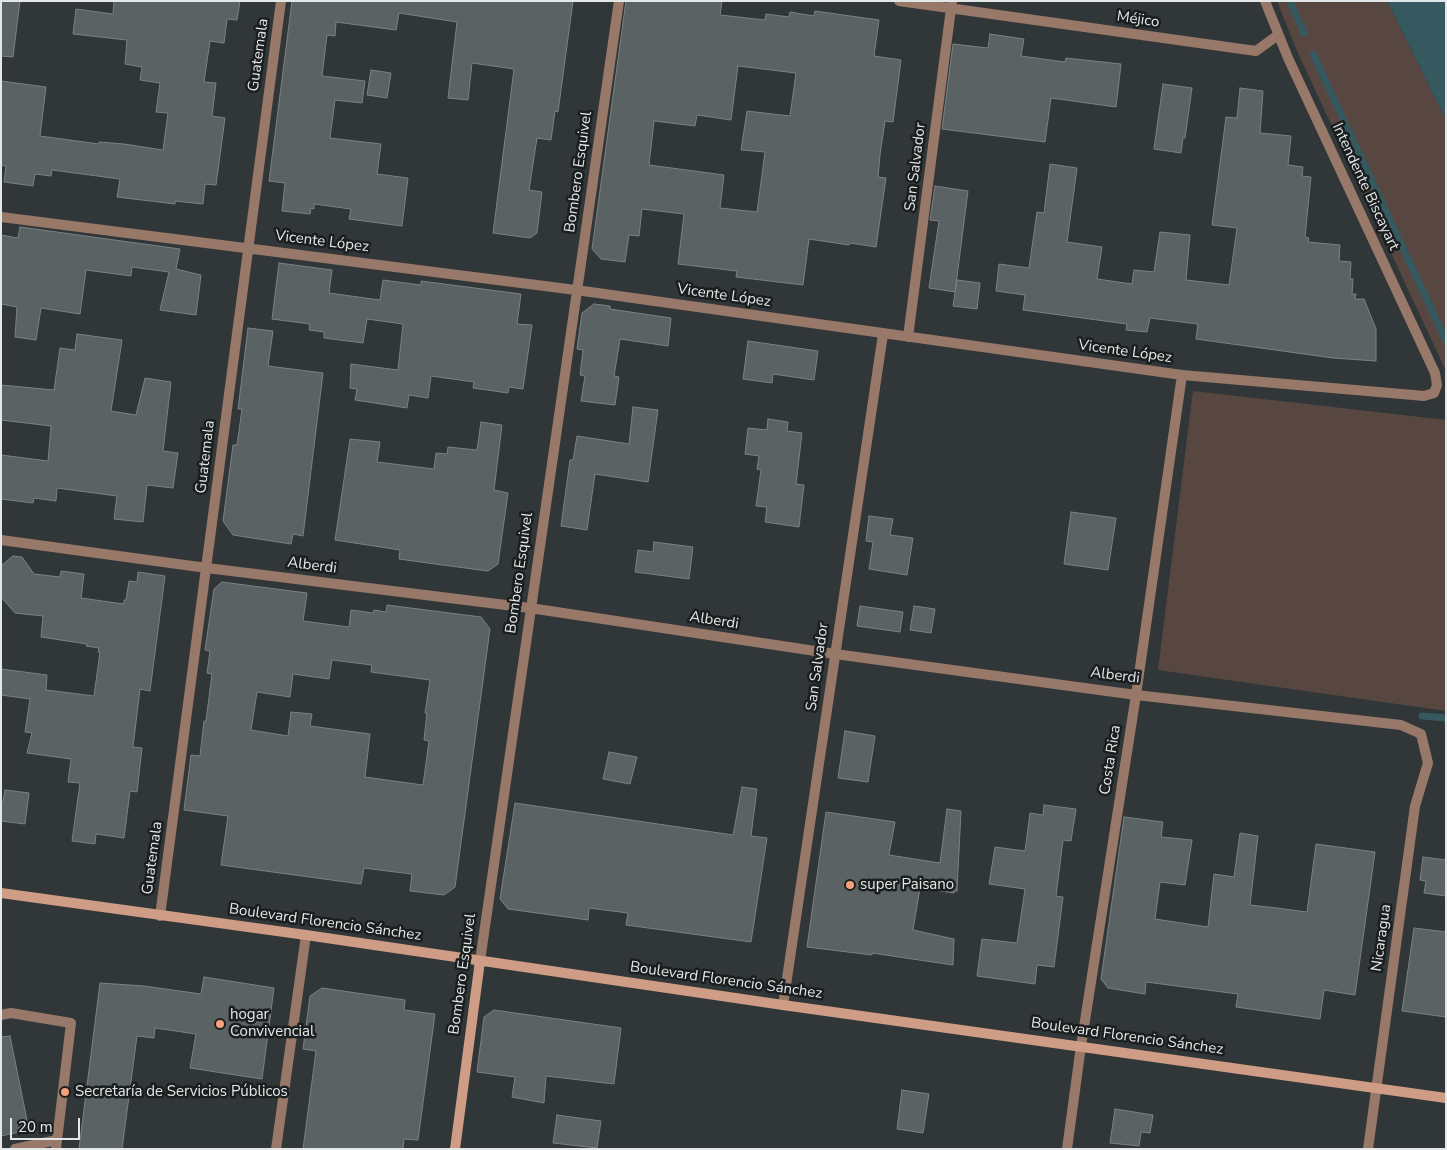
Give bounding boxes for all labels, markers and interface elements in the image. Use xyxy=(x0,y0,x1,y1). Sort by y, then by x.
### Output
street label: Méjico xyxy=(1115,8,1161,32)
street label: Guatemala xyxy=(245,17,273,93)
street label: Bombero Esquivel xyxy=(562,110,596,234)
street label: Intendente Biscayart xyxy=(1328,120,1402,254)
street label: San Salvador xyxy=(902,122,930,212)
street label: Vicente López xyxy=(274,227,370,257)
street label: Vicente López xyxy=(676,281,772,311)
street label: Vicente López xyxy=(1077,337,1173,367)
street label: Guatemala xyxy=(193,419,219,495)
street label: Bombero Esquivel xyxy=(503,511,537,635)
street label: Alberdi xyxy=(286,554,338,578)
street label: Alberdi xyxy=(688,608,740,634)
street label: San Salvador xyxy=(803,622,833,712)
street label: Alberdi xyxy=(1089,664,1141,688)
street label: Costa Rica xyxy=(1097,724,1125,796)
street label: Guatemala xyxy=(139,820,167,896)
place label: super Paisano xyxy=(860,876,954,894)
marker: super Paisano xyxy=(844,879,856,891)
street label: Boulevard Florencio Sánchez xyxy=(228,901,422,945)
street label: Nicaragua xyxy=(1368,903,1396,973)
street label: Bombero Esquivel xyxy=(446,912,480,1036)
street label: Boulevard Florencio Sánchez xyxy=(629,959,823,1003)
place label: hogar Convivencial xyxy=(230,1006,314,1041)
street label: Boulevard Florencio Sánchez xyxy=(1030,1015,1224,1059)
marker: hogar Convivencial xyxy=(214,1018,226,1030)
place label: Secretaría de Servicios Públicos xyxy=(75,1083,288,1101)
marker: Secretaría de Servicios Públicos xyxy=(59,1086,71,1098)
scale bar xyxy=(12,1108,82,1140)
text: 20 m xyxy=(18,1117,53,1137)

